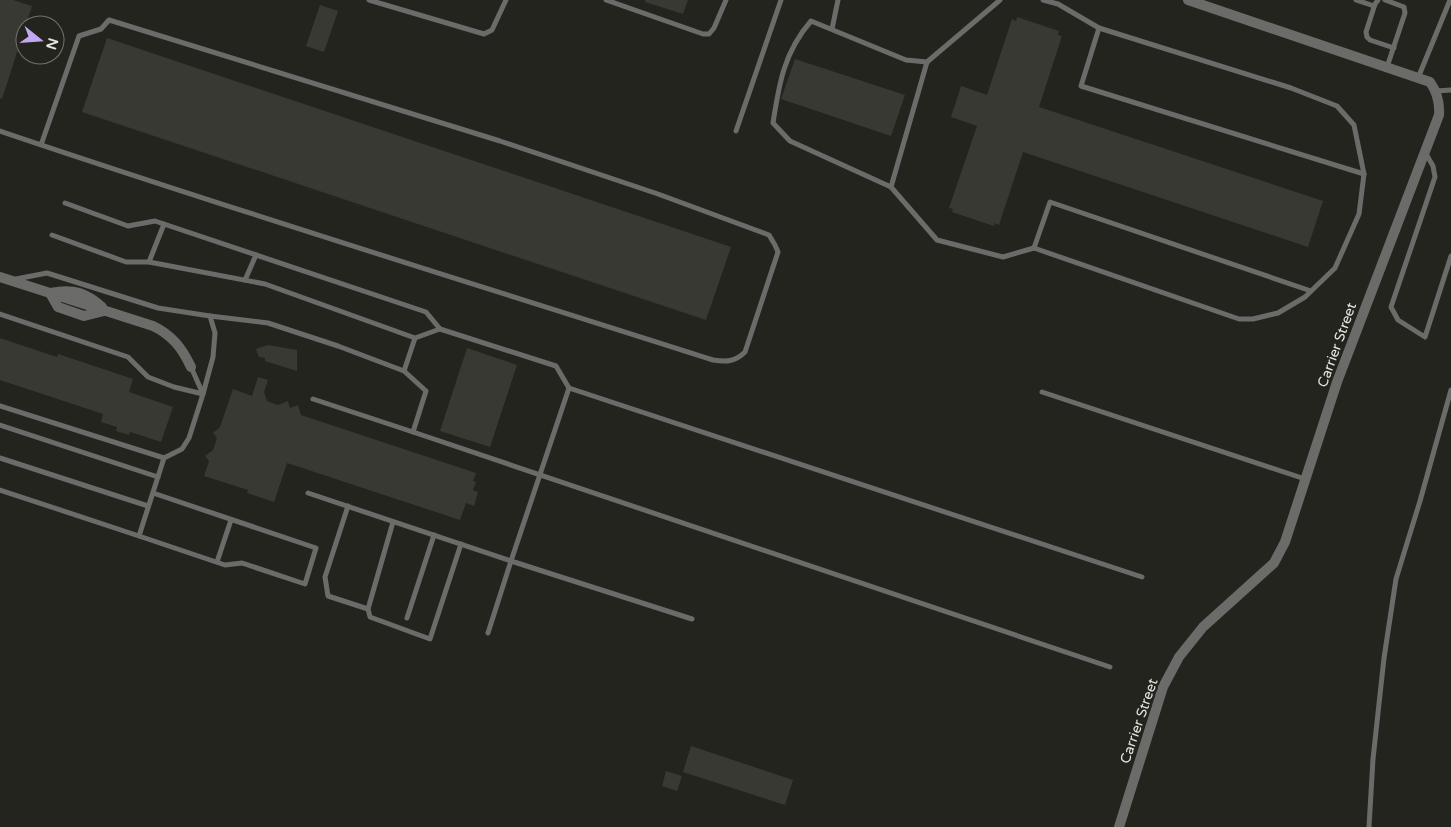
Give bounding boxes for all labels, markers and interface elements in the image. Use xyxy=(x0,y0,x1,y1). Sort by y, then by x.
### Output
north arrow xyxy=(15,15,65,65)
text: N xyxy=(42,36,62,52)
street label: Carrier Street xyxy=(1314,300,1360,390)
street label: Carrier Street xyxy=(1117,676,1162,766)

